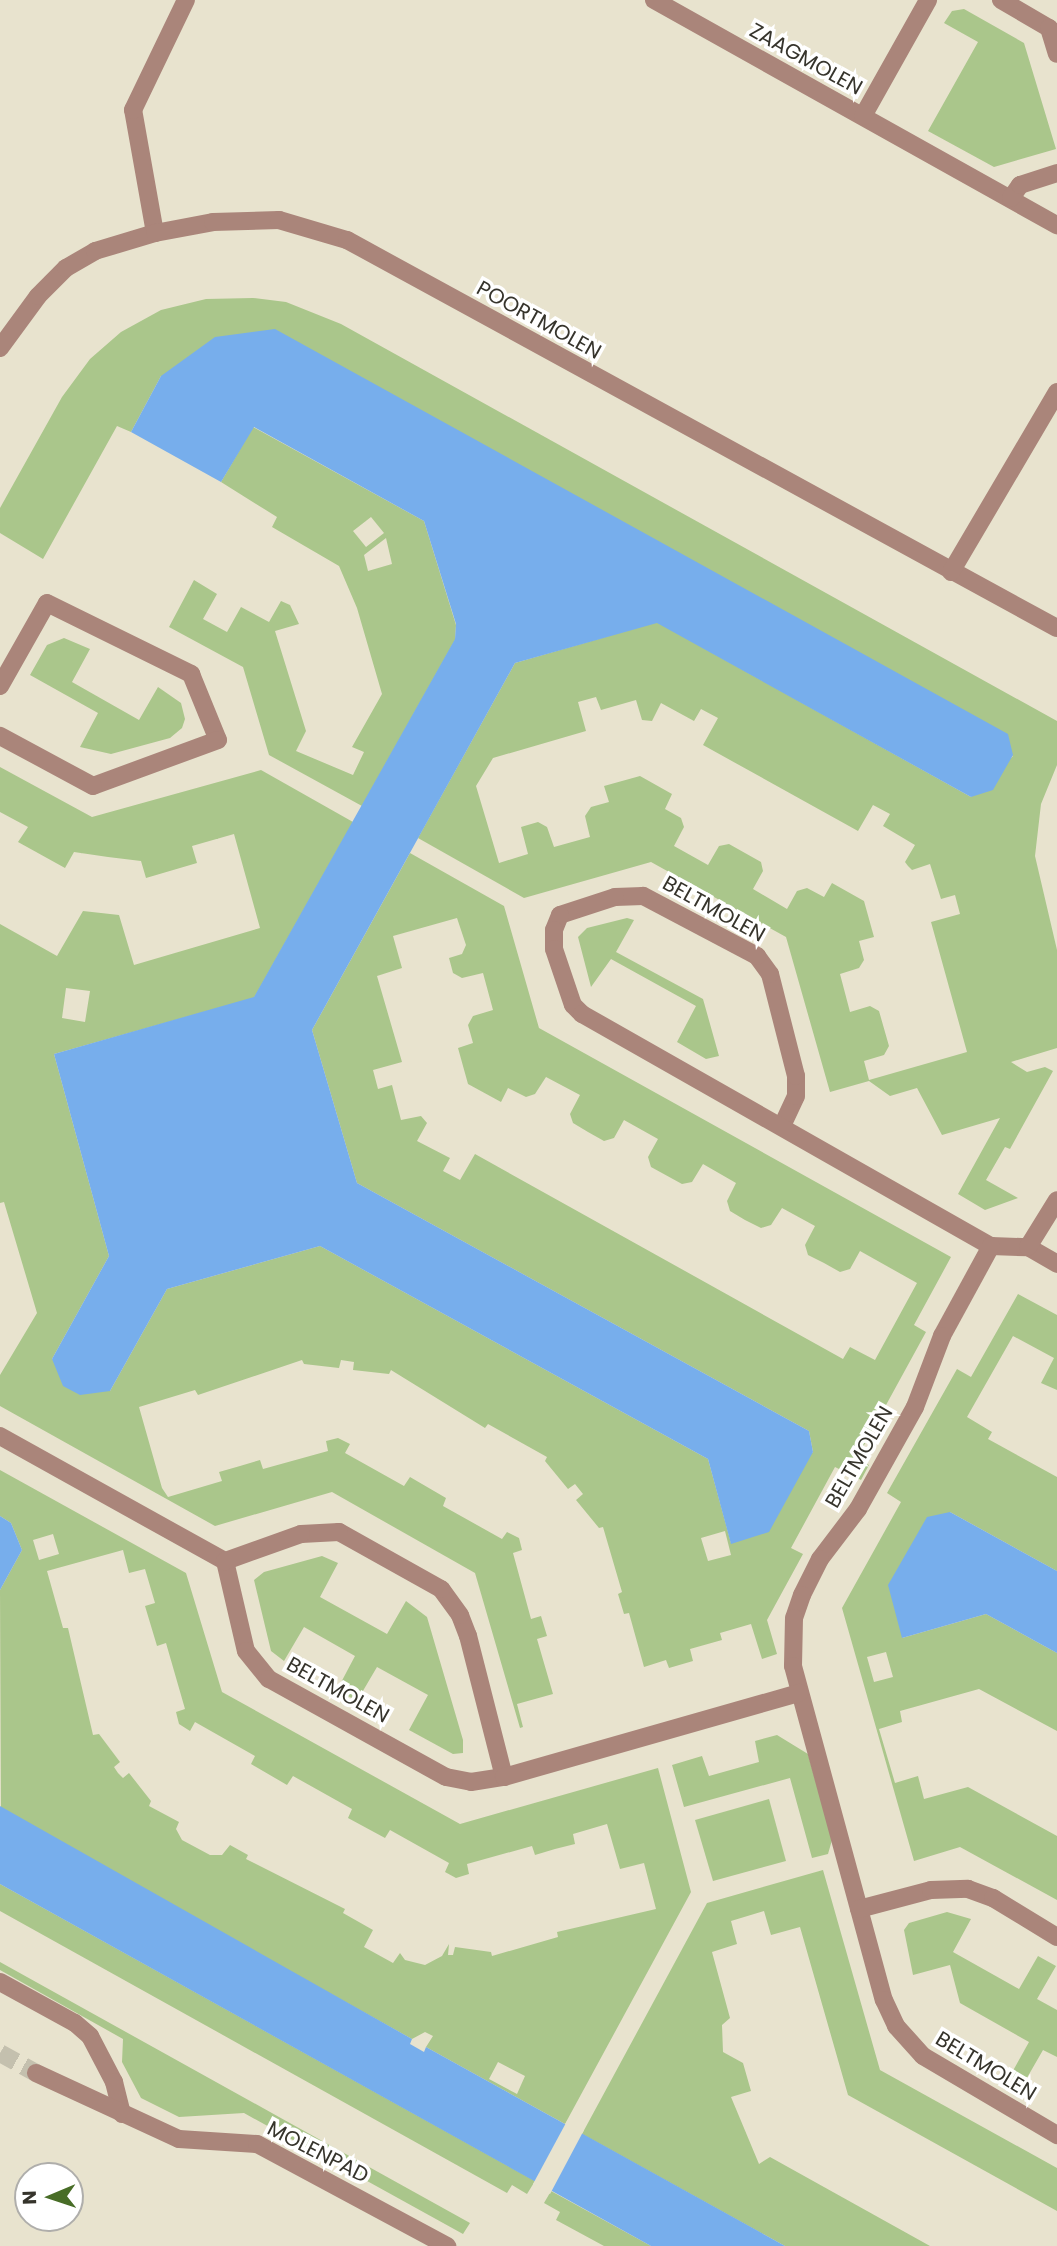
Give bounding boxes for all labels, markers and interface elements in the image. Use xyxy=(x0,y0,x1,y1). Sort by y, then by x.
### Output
street label: ZAAGMOLEN xyxy=(745,18,867,100)
street label: POORTMOLEN xyxy=(472,275,606,365)
street label: BELTMOLEN xyxy=(658,871,770,947)
street label: BELTMOLEN xyxy=(820,1402,898,1512)
street label: BELTMOLEN xyxy=(282,1652,394,1728)
street label: BELTMOLEN xyxy=(931,2026,1041,2106)
street label: MOLENPAD xyxy=(263,2116,373,2188)
north arrow xyxy=(14,2162,84,2232)
text: N xyxy=(16,2190,43,2205)

